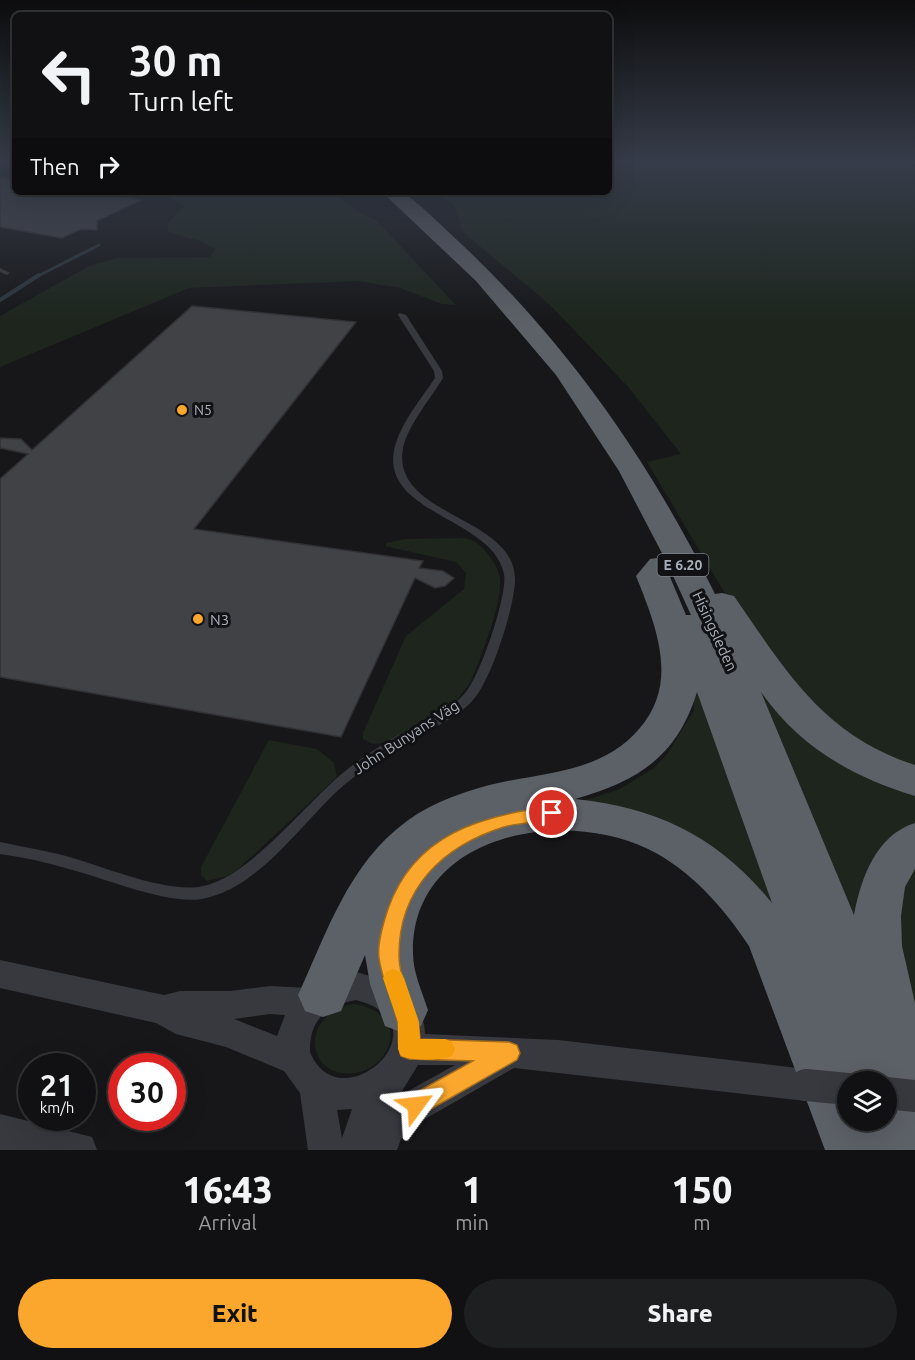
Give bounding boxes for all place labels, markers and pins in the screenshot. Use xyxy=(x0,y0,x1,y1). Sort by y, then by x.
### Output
place label: N5 xyxy=(194,402,212,418)
marker: N5 xyxy=(175,403,189,417)
place label: N3 xyxy=(210,611,229,628)
marker: N3 xyxy=(191,612,205,626)
pin xyxy=(526,787,577,838)

